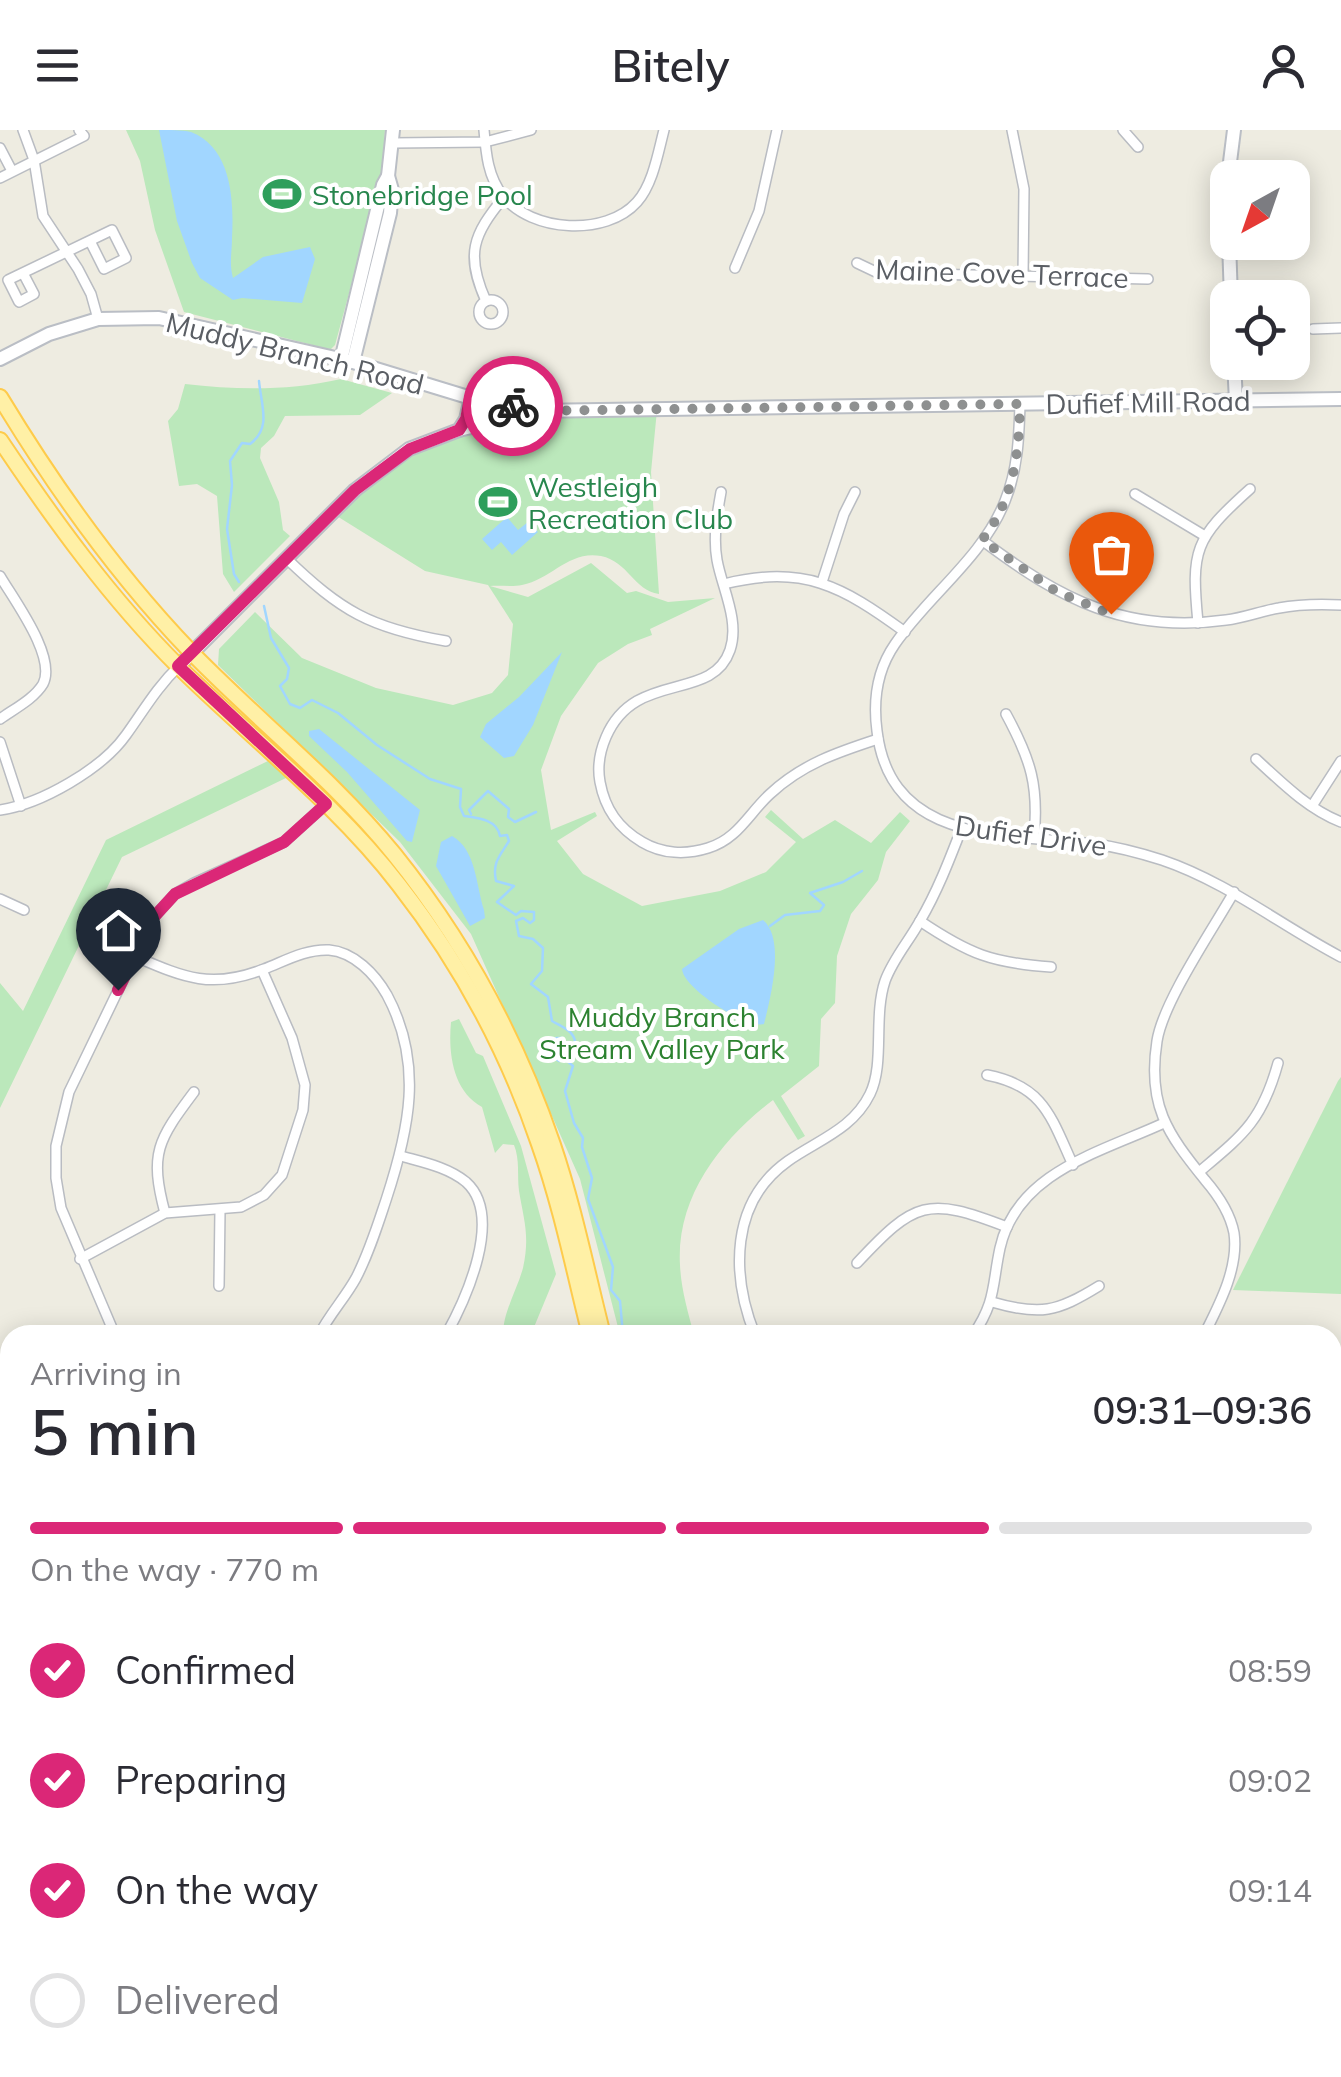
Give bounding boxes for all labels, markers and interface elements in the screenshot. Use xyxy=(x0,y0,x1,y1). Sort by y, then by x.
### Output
text: Bitely xyxy=(611,37,730,93)
icon: menu xyxy=(30,38,85,93)
icon: person xyxy=(1256,38,1311,93)
north arrow xyxy=(1210,160,1310,260)
map controls xyxy=(1210,160,1310,380)
sports icon: Stonebridge Pool xyxy=(261,173,303,215)
place label: Stonebridge Pool xyxy=(312,177,533,212)
street label: Maine Cove Terrace xyxy=(875,251,1129,295)
button: locate xyxy=(1210,280,1310,380)
street label: Muddy Branch Road xyxy=(162,304,428,402)
courier xyxy=(463,356,563,456)
icon: bike xyxy=(486,379,541,434)
street label: Dufief Mill Road xyxy=(1045,383,1251,421)
place label: Westleigh Recreation Club xyxy=(528,469,733,536)
sports icon: Westleigh Recreation Club xyxy=(477,481,519,523)
pin xyxy=(1069,512,1154,615)
icon: bag xyxy=(1084,527,1139,582)
street label: Dufief Drive xyxy=(953,807,1109,863)
pin xyxy=(76,888,161,991)
icon: home xyxy=(91,903,146,958)
park label: Muddy Branch Stream Valley Park xyxy=(539,999,785,1066)
text: Arriving in xyxy=(30,1353,182,1393)
text: 09:31–09:36 xyxy=(1092,1386,1312,1434)
text: 5 min xyxy=(30,1390,199,1471)
text: On the way · 770 m xyxy=(30,1549,319,1589)
icon: check xyxy=(30,1643,85,1698)
text: Confirmed xyxy=(115,1646,296,1694)
text: 08:59 xyxy=(1228,1650,1312,1690)
icon: check xyxy=(30,1753,85,1808)
text: Preparing xyxy=(115,1756,287,1804)
text: 09:02 xyxy=(1228,1760,1312,1800)
icon: check xyxy=(30,1863,85,1918)
text: On the way xyxy=(115,1866,318,1914)
text: 09:14 xyxy=(1228,1870,1312,1910)
text: Delivered xyxy=(115,1976,280,2024)

